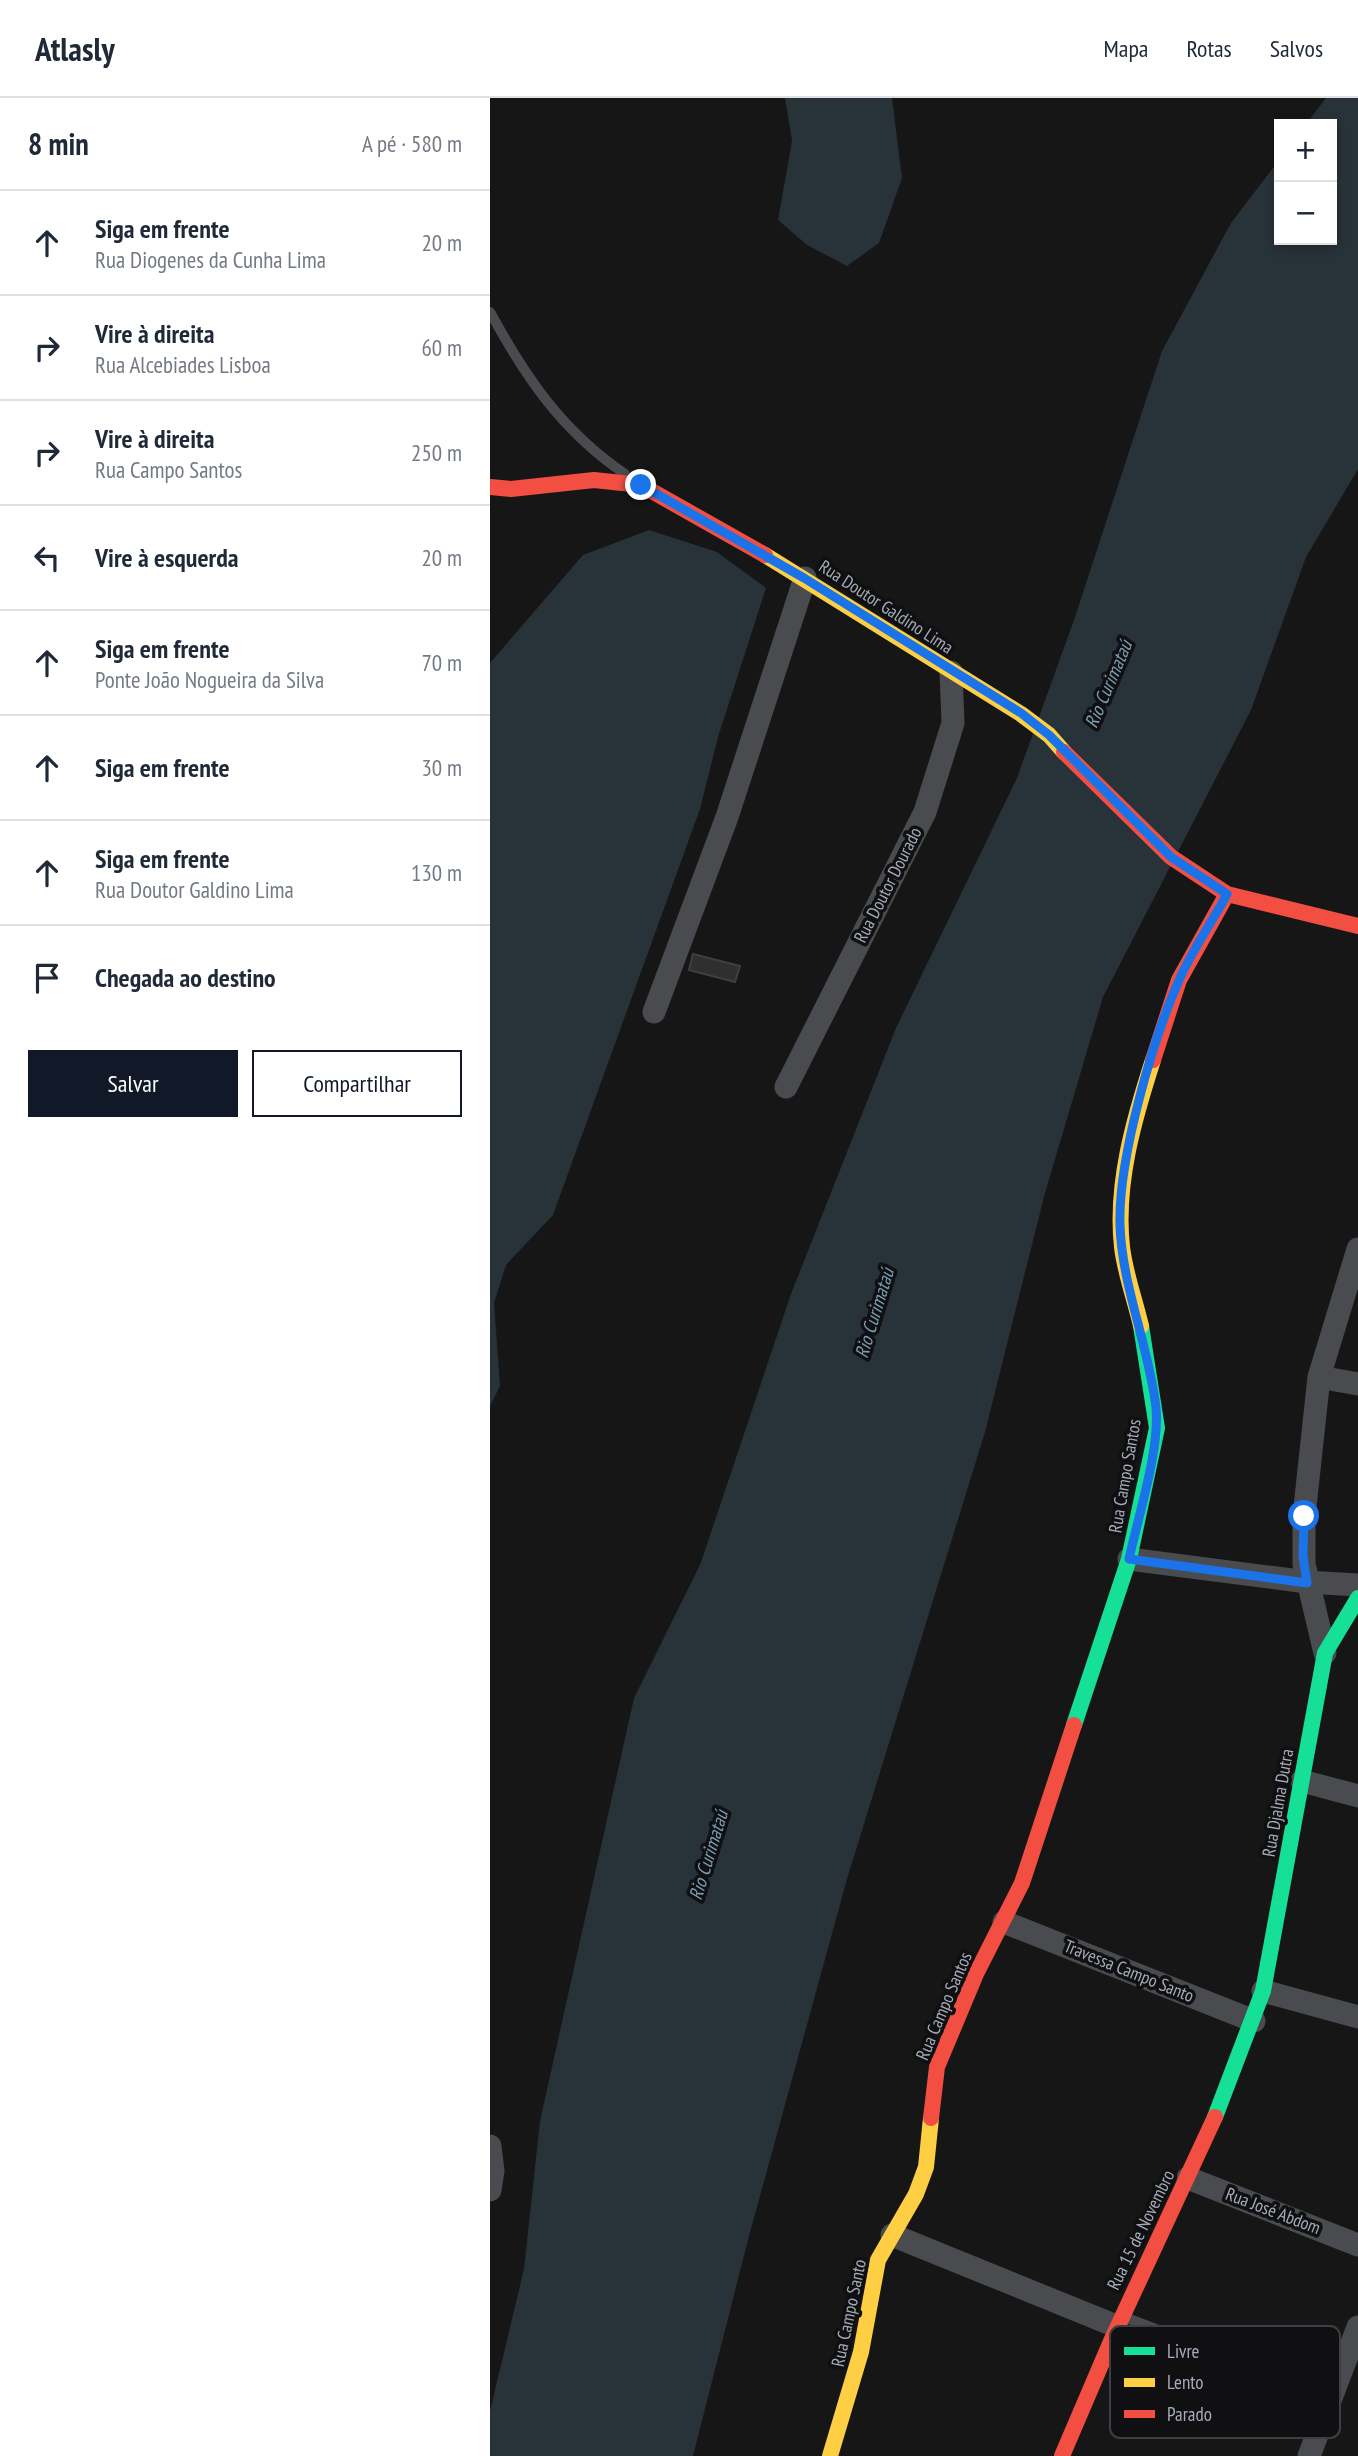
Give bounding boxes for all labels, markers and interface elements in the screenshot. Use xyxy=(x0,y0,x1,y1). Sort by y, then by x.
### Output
text: Atlasly xyxy=(35,27,115,70)
text: Mapa xyxy=(1104,33,1148,64)
text: Rotas xyxy=(1186,33,1232,64)
text: Salvos xyxy=(1270,33,1323,64)
map controls xyxy=(1274,119,1337,245)
button: + xyxy=(1274,119,1337,182)
text: 8 min xyxy=(28,124,89,163)
text: A pé · 580 m xyxy=(362,129,462,158)
button: − xyxy=(1274,182,1337,245)
text: Siga em frente xyxy=(95,212,230,245)
icon: ahead xyxy=(28,224,66,262)
text: 20 m xyxy=(421,228,462,257)
text: Rua Diogenes da Cunha Lima xyxy=(95,245,326,274)
text: Vire à direita xyxy=(95,317,214,350)
icon: right xyxy=(28,329,66,367)
text: 60 m xyxy=(421,333,462,362)
text: Rua Alcebiades Lisboa xyxy=(95,350,271,379)
text: Vire à direita xyxy=(95,422,214,455)
icon: right xyxy=(28,434,66,472)
text: 250 m xyxy=(411,438,462,467)
text: Rua Campo Santos xyxy=(95,455,242,484)
route end xyxy=(625,469,656,500)
icon: left xyxy=(28,539,66,577)
text: Vire à esquerda xyxy=(95,541,238,574)
text: 20 m xyxy=(421,543,462,572)
street label: Rua Doutor Galdino Lima xyxy=(815,555,958,659)
text: Siga em frente xyxy=(95,632,230,665)
water label: Rio Curimataú xyxy=(1079,635,1138,731)
icon: ahead xyxy=(28,644,66,682)
text: 70 m xyxy=(421,648,462,677)
text: Ponte João Nogueira da Silva xyxy=(95,665,324,694)
icon: ahead xyxy=(28,749,66,787)
text: Siga em frente xyxy=(95,751,230,784)
text: 30 m xyxy=(421,753,462,782)
street label: Rua Doutor Dourado xyxy=(849,823,927,946)
text: Siga em frente xyxy=(95,842,230,875)
icon: ahead xyxy=(28,854,66,892)
text: 130 m xyxy=(411,858,462,887)
text: Rua Doutor Galdino Lima xyxy=(95,875,294,904)
icon: arrive xyxy=(28,959,66,997)
text: Chegada ao destino xyxy=(95,961,276,994)
button: Salvar xyxy=(28,1050,238,1117)
button: Compartilhar xyxy=(252,1050,462,1117)
water label: Rio Curimataú xyxy=(849,1264,900,1361)
street label: Rua Campo Santos xyxy=(1103,1417,1146,1535)
route start xyxy=(1288,1500,1319,1531)
street label: Rua Djalma Dutra xyxy=(1257,1747,1298,1859)
water label: Rio Curimataú xyxy=(683,1806,734,1903)
street label: Travessa Campo Santo xyxy=(1061,1934,1198,2007)
street label: Rua Campo Santos xyxy=(910,1948,977,2063)
street label: Rua 15 de Novembro xyxy=(1102,2166,1180,2293)
street label: Rua José Abdom xyxy=(1222,2182,1324,2239)
street label: Rua Campo Santo xyxy=(826,2257,871,2369)
legend xyxy=(1110,2326,1340,2438)
text: Livre xyxy=(1167,2339,1200,2363)
text: Lento xyxy=(1167,2370,1204,2394)
text: Parado xyxy=(1167,2402,1212,2426)

